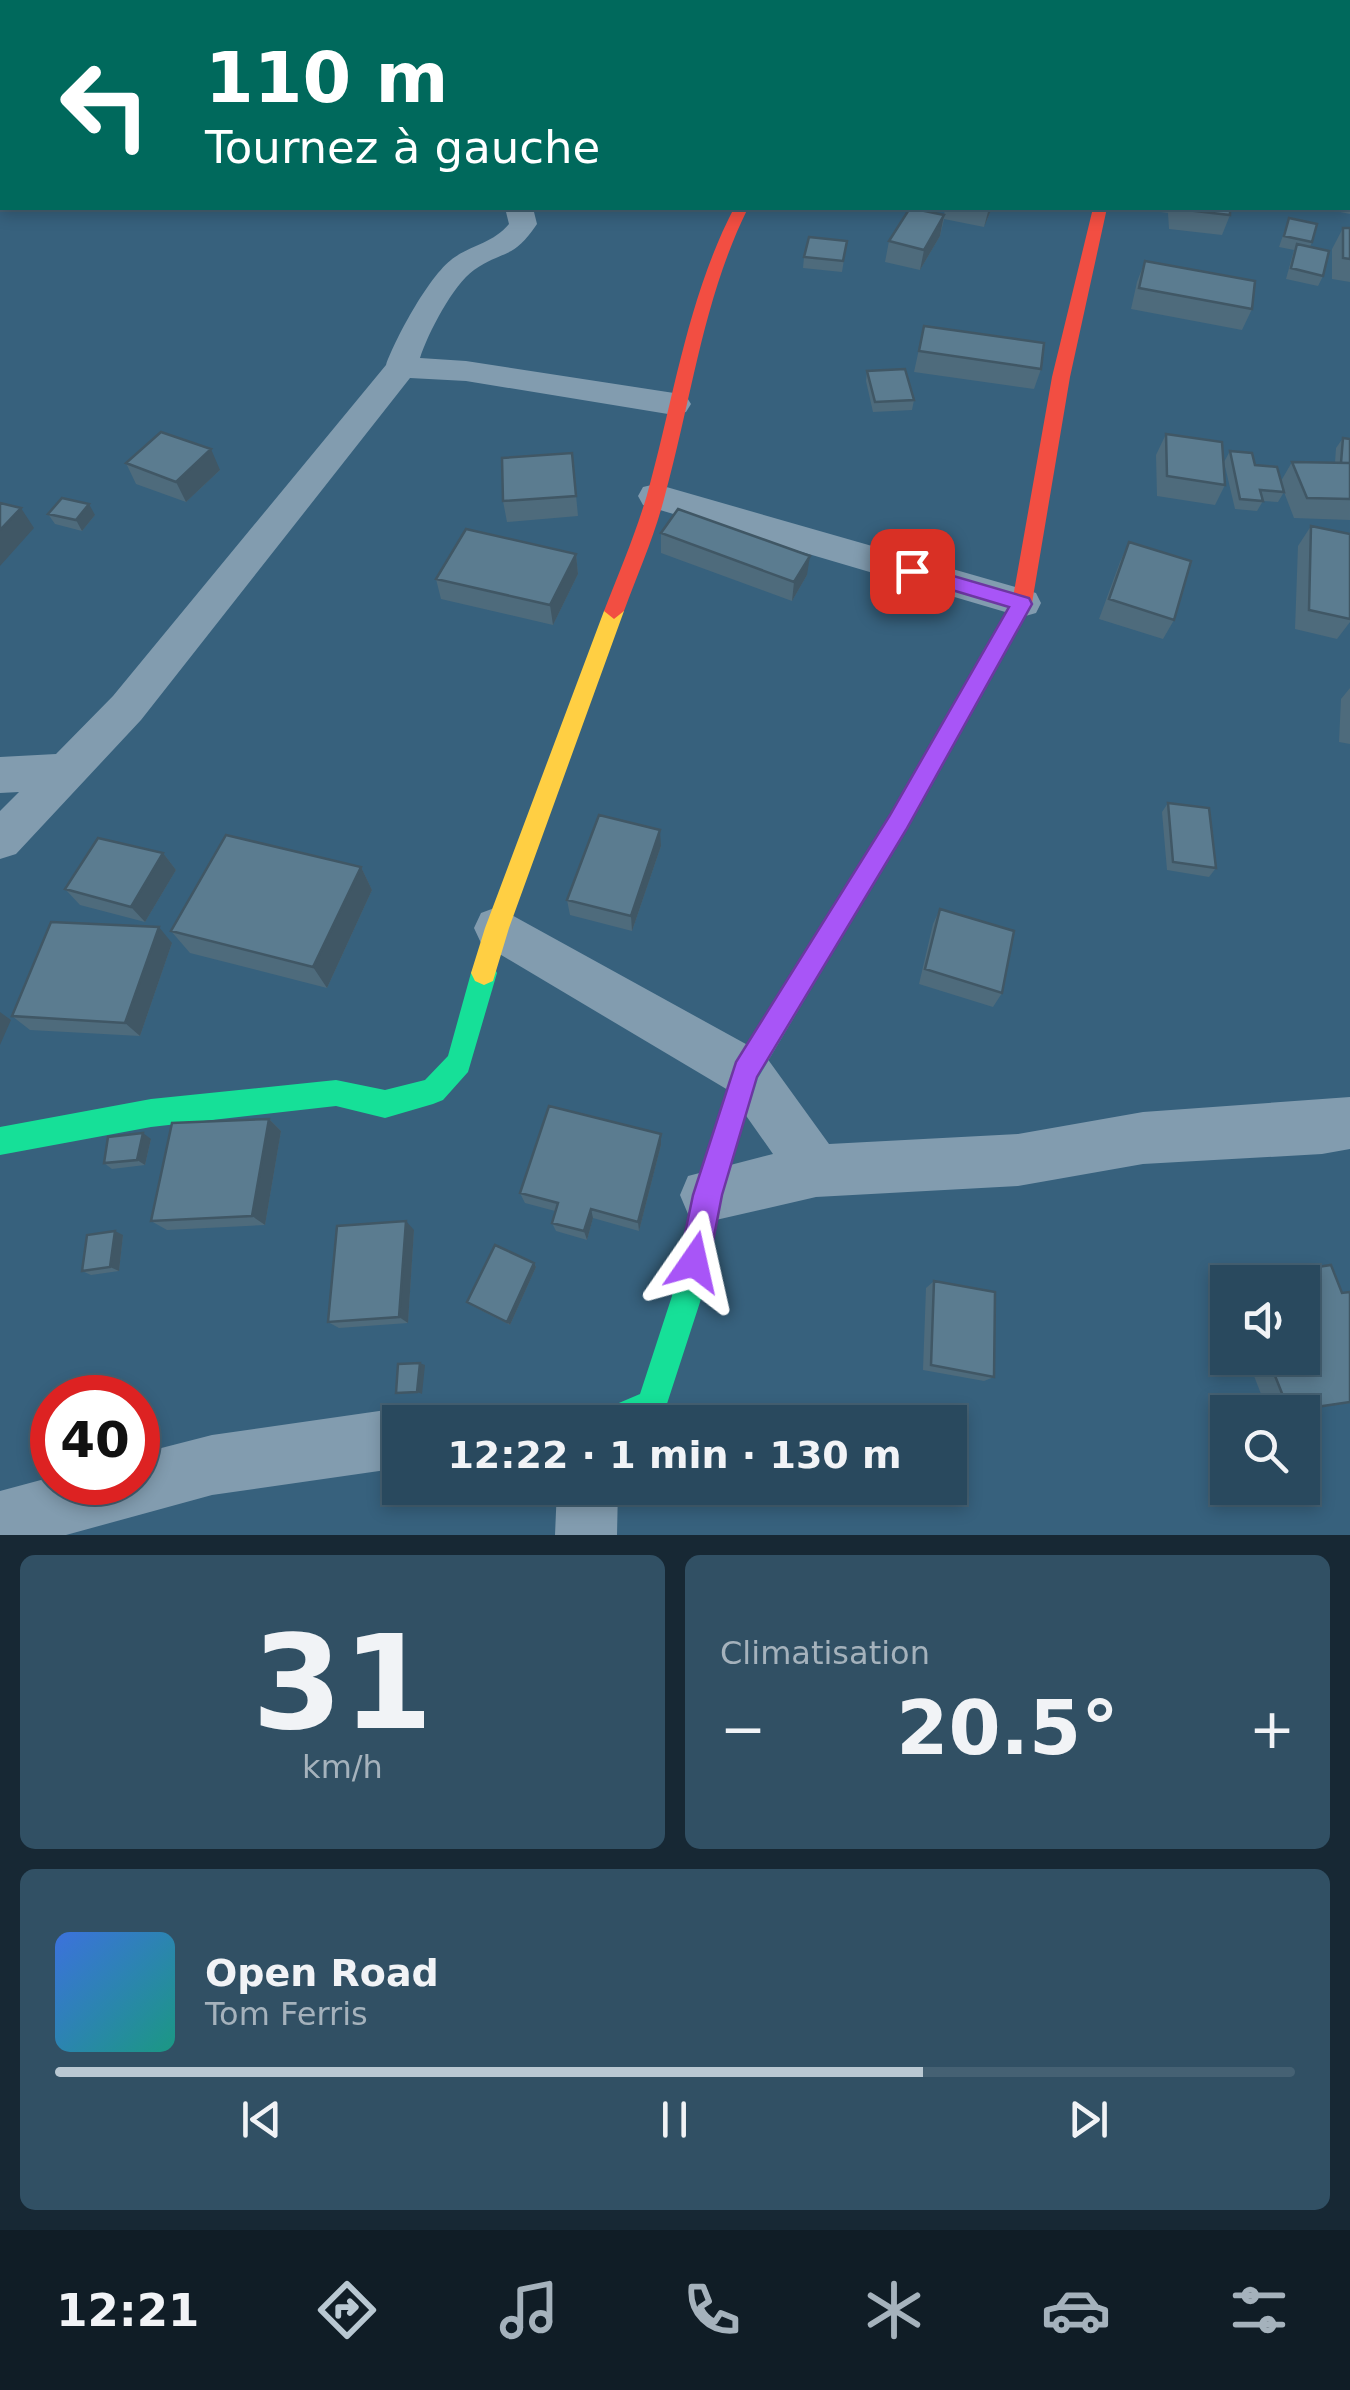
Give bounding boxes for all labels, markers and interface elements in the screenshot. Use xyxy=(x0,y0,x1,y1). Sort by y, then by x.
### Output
text: 110 m xyxy=(205,37,448,119)
icon: left xyxy=(40,40,170,170)
text: Tournez à gauche xyxy=(205,121,600,174)
pin xyxy=(870,529,955,614)
icon: arrive xyxy=(885,544,940,599)
position arrow xyxy=(642,1210,746,1314)
map controls xyxy=(1210,1265,1320,1505)
button: sound xyxy=(1210,1265,1320,1375)
speed limit sign: 40 xyxy=(30,1375,160,1505)
button: search xyxy=(1210,1395,1320,1505)
text: 12:22 · 1 min · 130 m xyxy=(447,1433,902,1477)
text: 31 xyxy=(252,1607,433,1759)
text: Climatisation xyxy=(720,1634,930,1672)
text: 20.5° xyxy=(896,1684,1119,1772)
text: − xyxy=(720,1697,766,1761)
text: + xyxy=(1249,1697,1295,1761)
text: km/h xyxy=(302,1748,383,1786)
text: Open Road xyxy=(205,1951,439,1995)
text: Tom Ferris xyxy=(205,1995,368,2033)
icon: previous xyxy=(234,2092,289,2147)
icon: pause xyxy=(647,2092,702,2147)
icon: next xyxy=(1061,2092,1116,2147)
icon: directions xyxy=(312,2275,382,2345)
icon: music xyxy=(494,2275,564,2345)
icon: phone xyxy=(677,2275,747,2345)
icon: climate xyxy=(859,2275,929,2345)
icon: car xyxy=(1041,2275,1111,2345)
icon: filters xyxy=(1224,2275,1294,2345)
text: 12:21 xyxy=(56,2284,199,2337)

